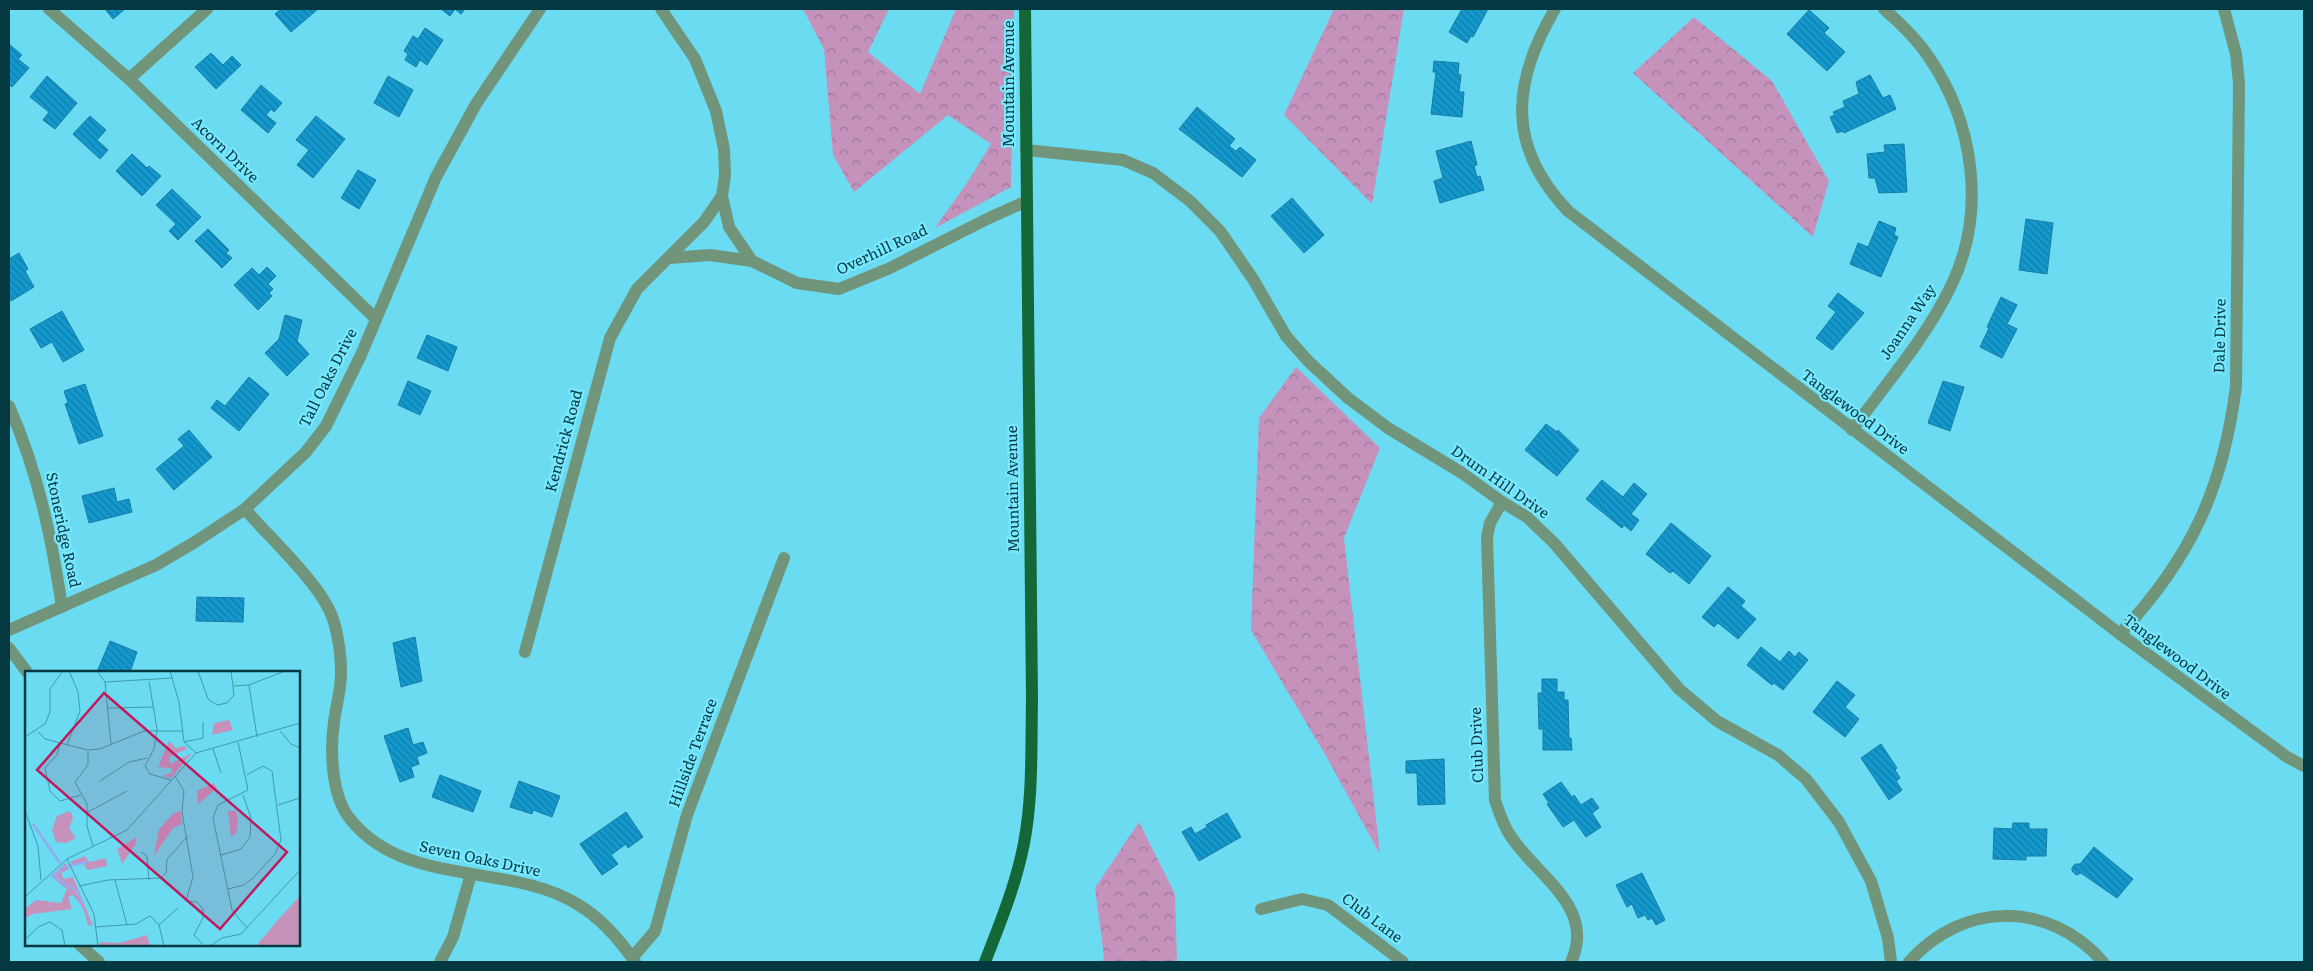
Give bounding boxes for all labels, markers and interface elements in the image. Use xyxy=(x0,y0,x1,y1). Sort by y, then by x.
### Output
street label: Mountain Avenue xyxy=(996,20,1019,148)
street label: Acorn Drive xyxy=(187,111,265,187)
street label: Overhill Road xyxy=(832,217,931,280)
street label: Joanna Way xyxy=(1873,278,1941,364)
street label: Dale Drive xyxy=(2206,298,2231,373)
street label: Tall Oaks Drive xyxy=(292,323,362,431)
street label: Tanglewood Drive xyxy=(1797,362,1915,459)
street label: Kendrick Road xyxy=(538,387,587,495)
street label: Mountain Avenue xyxy=(999,425,1024,553)
street label: Drum Hill Drive xyxy=(1447,438,1555,523)
street label: Stoneridge Road xyxy=(41,470,88,590)
street label: Tanglewood Drive xyxy=(2119,607,2237,704)
inset map xyxy=(25,671,300,946)
street label: Hillside Terrace xyxy=(661,695,722,810)
street label: Club Drive xyxy=(1463,707,1488,783)
street label: Seven Oaks Drive xyxy=(418,833,543,882)
street label: Club Lane xyxy=(1337,886,1409,948)

